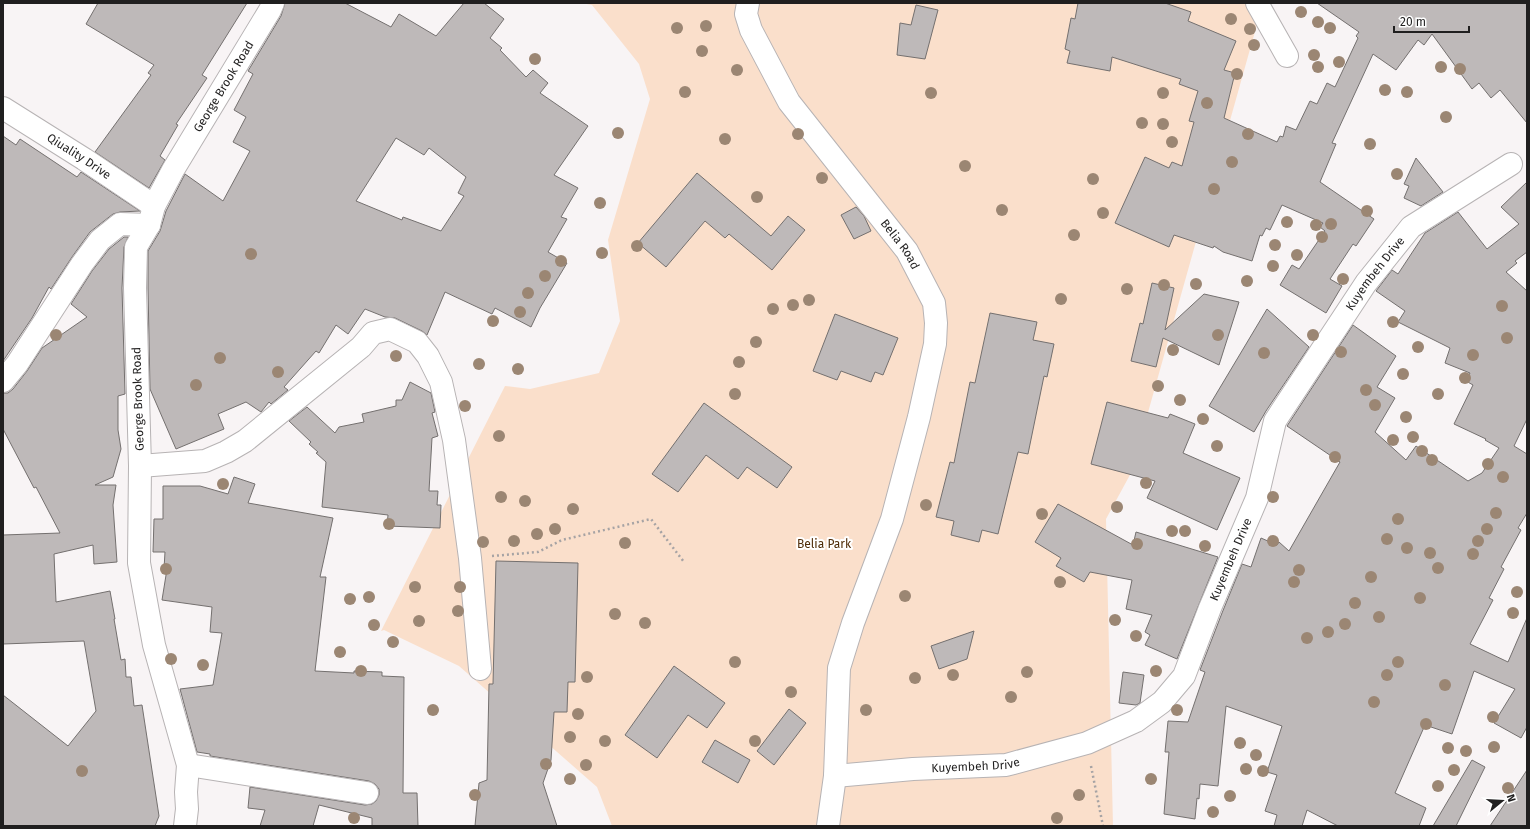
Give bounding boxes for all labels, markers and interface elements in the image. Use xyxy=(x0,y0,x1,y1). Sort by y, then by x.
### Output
scale bar xyxy=(1394,8,1469,34)
text: 20 m xyxy=(1400,15,1426,29)
street label: George Brook Road xyxy=(191,38,257,135)
street label: Qiuality Drive xyxy=(44,130,114,182)
street label: Belia Road xyxy=(878,216,922,272)
street label: Kuyembeh Drive xyxy=(1343,234,1407,313)
street label: George Brook Road xyxy=(129,347,147,451)
street label: Kuyembeh Drive xyxy=(1207,516,1255,603)
park label: Belia Park xyxy=(797,537,852,551)
street label: Kuyembeh Drive xyxy=(931,755,1021,775)
north arrow xyxy=(1482,781,1522,821)
text: N xyxy=(1504,793,1518,804)

